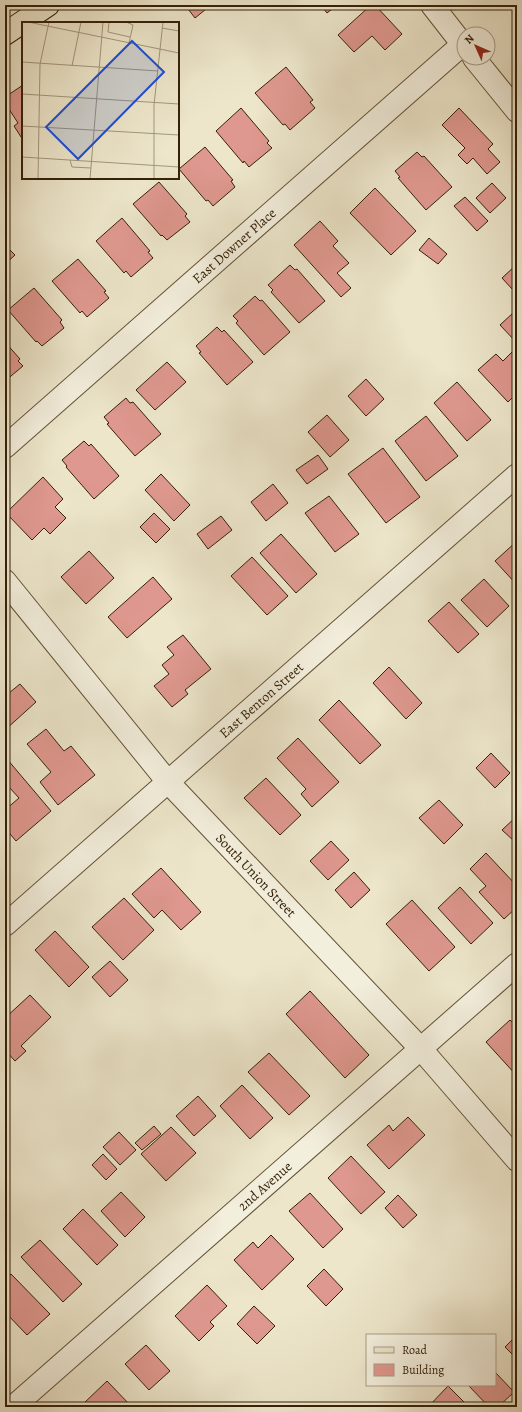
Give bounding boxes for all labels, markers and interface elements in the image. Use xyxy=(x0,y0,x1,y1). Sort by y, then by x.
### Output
inset map xyxy=(22,22,179,179)
north arrow xyxy=(456,26,496,66)
text: N xyxy=(461,31,477,47)
street label: East Downer Place xyxy=(188,203,280,288)
street label: East Benton Street xyxy=(215,657,308,742)
street label: South Union Street xyxy=(212,829,301,922)
street label: 2nd Avenue xyxy=(233,1157,296,1215)
legend xyxy=(366,1334,496,1386)
text: Road xyxy=(402,1342,428,1358)
text: Building xyxy=(402,1362,444,1378)

